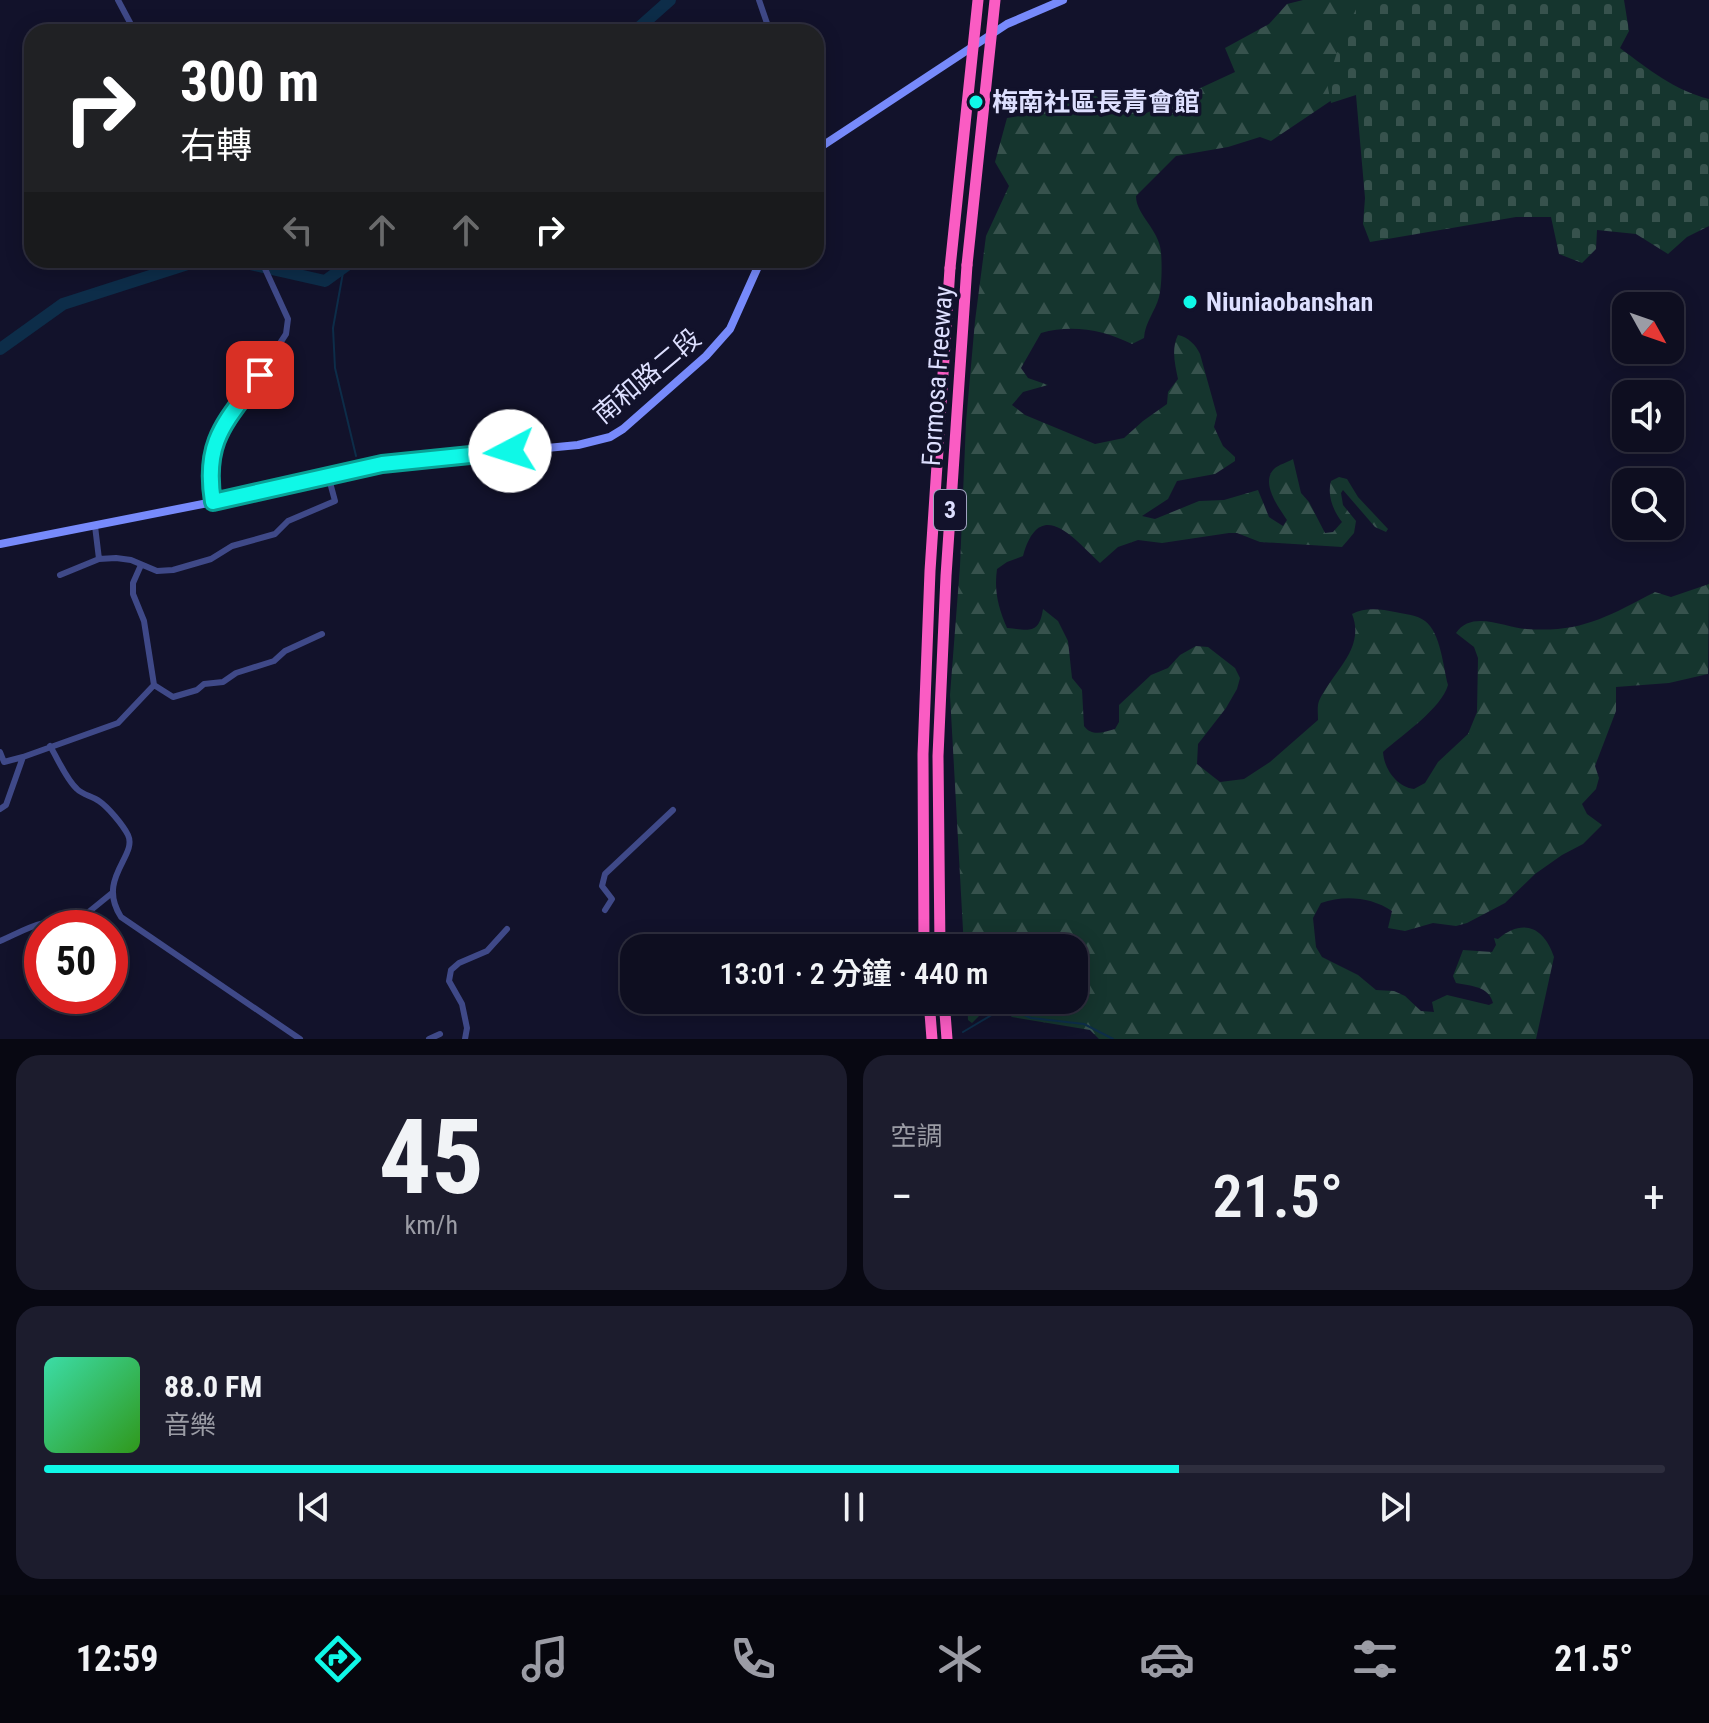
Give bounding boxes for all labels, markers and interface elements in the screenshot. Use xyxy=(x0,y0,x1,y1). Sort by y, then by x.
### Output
text: 300 m xyxy=(180,49,319,115)
icon: right xyxy=(48,56,152,160)
place label: 梅南社區長青會館 xyxy=(992,87,1200,117)
marker: 梅南社區長青會館 xyxy=(967,93,985,111)
text: 右轉 xyxy=(180,125,252,167)
icon: left xyxy=(276,208,320,252)
icon: ahead xyxy=(360,208,404,252)
icon: ahead xyxy=(444,208,488,252)
icon: right xyxy=(528,208,572,252)
street label: Formosa Freeway xyxy=(916,285,958,467)
place label: Niuniaobanshan xyxy=(1206,287,1373,317)
north arrow xyxy=(1612,292,1684,364)
map controls xyxy=(1612,292,1684,540)
marker: Niuniaobanshan xyxy=(1181,293,1199,311)
street label: 南和路二段 xyxy=(588,323,706,429)
pin xyxy=(226,341,294,409)
icon: arrive xyxy=(238,353,282,397)
button: sound xyxy=(1612,380,1684,452)
position arrow xyxy=(468,409,552,493)
button: search xyxy=(1612,468,1684,540)
road number: 3 xyxy=(934,490,966,530)
speed limit sign: 50 xyxy=(24,910,128,1014)
text: 13:01 · 2 分鐘 · 440 m xyxy=(720,956,988,991)
text: 45 xyxy=(379,1097,484,1218)
text: 空調 xyxy=(891,1121,943,1151)
text: 21.5° xyxy=(1212,1161,1343,1232)
text: − xyxy=(891,1171,913,1223)
text: + xyxy=(1643,1171,1665,1223)
text: km/h xyxy=(405,1210,458,1240)
text: 88.0 FM xyxy=(164,1369,262,1404)
text: 音樂 xyxy=(164,1410,216,1440)
icon: previous xyxy=(292,1485,336,1529)
icon: pause xyxy=(832,1485,876,1529)
icon: next xyxy=(1373,1485,1417,1529)
icon: directions xyxy=(310,1631,366,1687)
icon: music xyxy=(517,1631,573,1687)
icon: phone xyxy=(725,1631,781,1687)
icon: climate xyxy=(932,1631,988,1687)
icon: car xyxy=(1139,1631,1195,1687)
icon: filters xyxy=(1347,1631,1403,1687)
text: 12:59 xyxy=(76,1638,158,1680)
text: 21.5° xyxy=(1554,1638,1633,1680)

